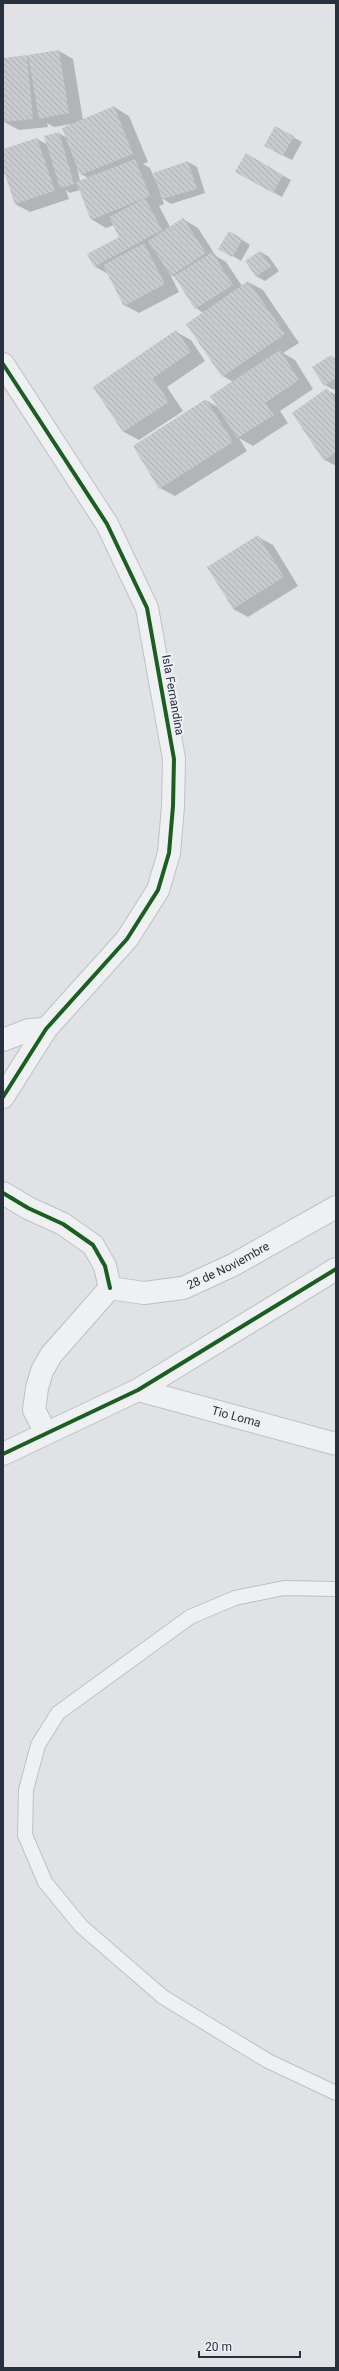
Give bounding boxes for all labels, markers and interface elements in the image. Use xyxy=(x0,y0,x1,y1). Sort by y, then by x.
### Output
street label: Isla Fernandina xyxy=(159,654,187,736)
street label: 28 de Noviembre xyxy=(185,1239,272,1292)
street label: Tio Loma xyxy=(210,1403,263,1430)
scale bar xyxy=(199,2333,300,2359)
text: 20 m xyxy=(205,2340,232,2354)

